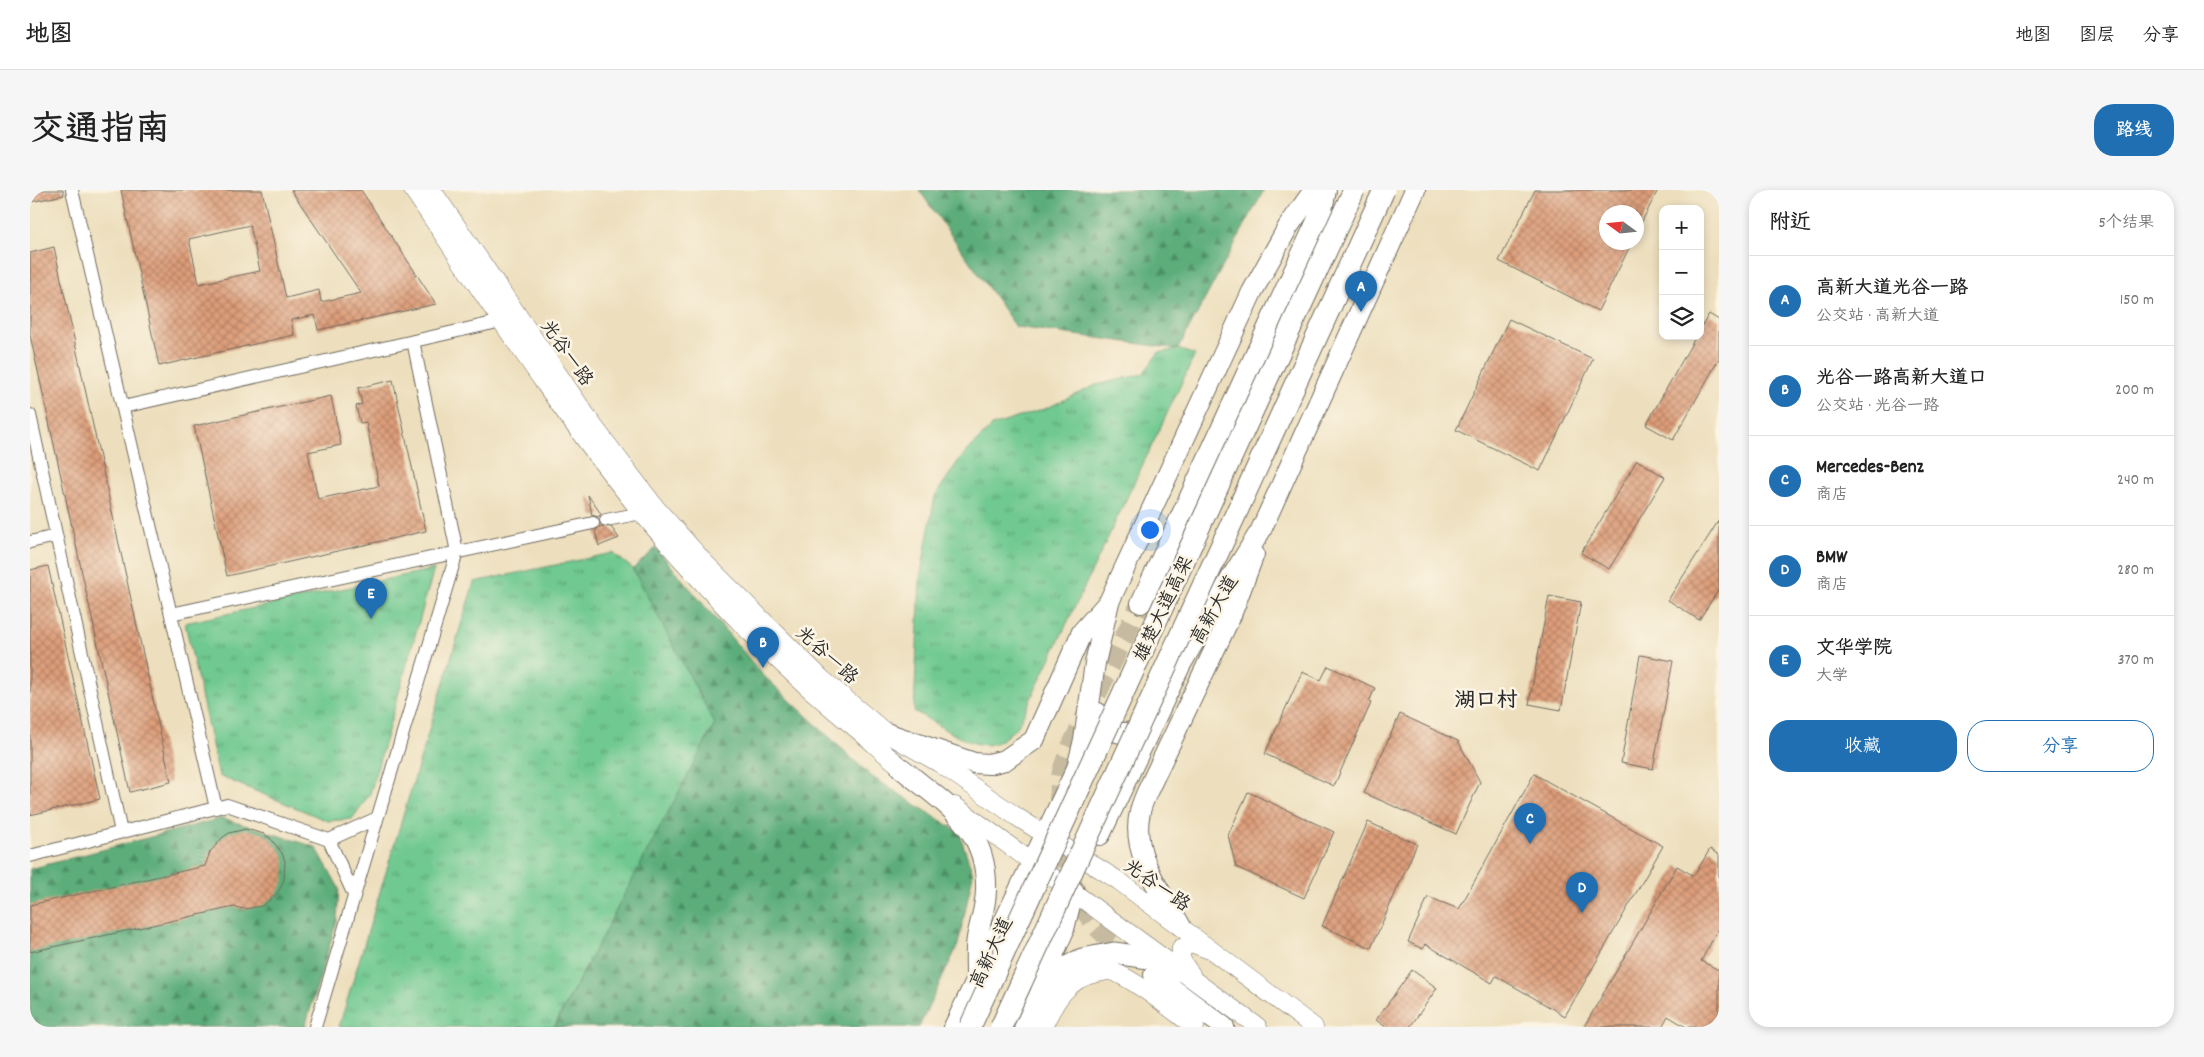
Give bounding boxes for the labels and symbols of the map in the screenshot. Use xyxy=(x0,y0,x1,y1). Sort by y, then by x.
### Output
north arrow xyxy=(1599,205,1644,250)
pin: A xyxy=(1345,271,1377,312)
street label: 光谷一路 xyxy=(532,315,598,393)
your location xyxy=(1137,517,1163,543)
street label: 雄楚大道高架 xyxy=(1129,552,1201,667)
street label: 高新大道 xyxy=(1185,571,1247,650)
pin: E xyxy=(355,578,387,619)
street label: 光谷一路 xyxy=(788,621,863,692)
pin: B xyxy=(747,627,779,668)
district label: 湖口村 xyxy=(1455,687,1518,717)
pin: C xyxy=(1514,803,1546,844)
street label: 光谷一路 xyxy=(1117,854,1195,920)
pin: D xyxy=(1566,872,1598,913)
street label: 高新大道 xyxy=(965,913,1021,994)

